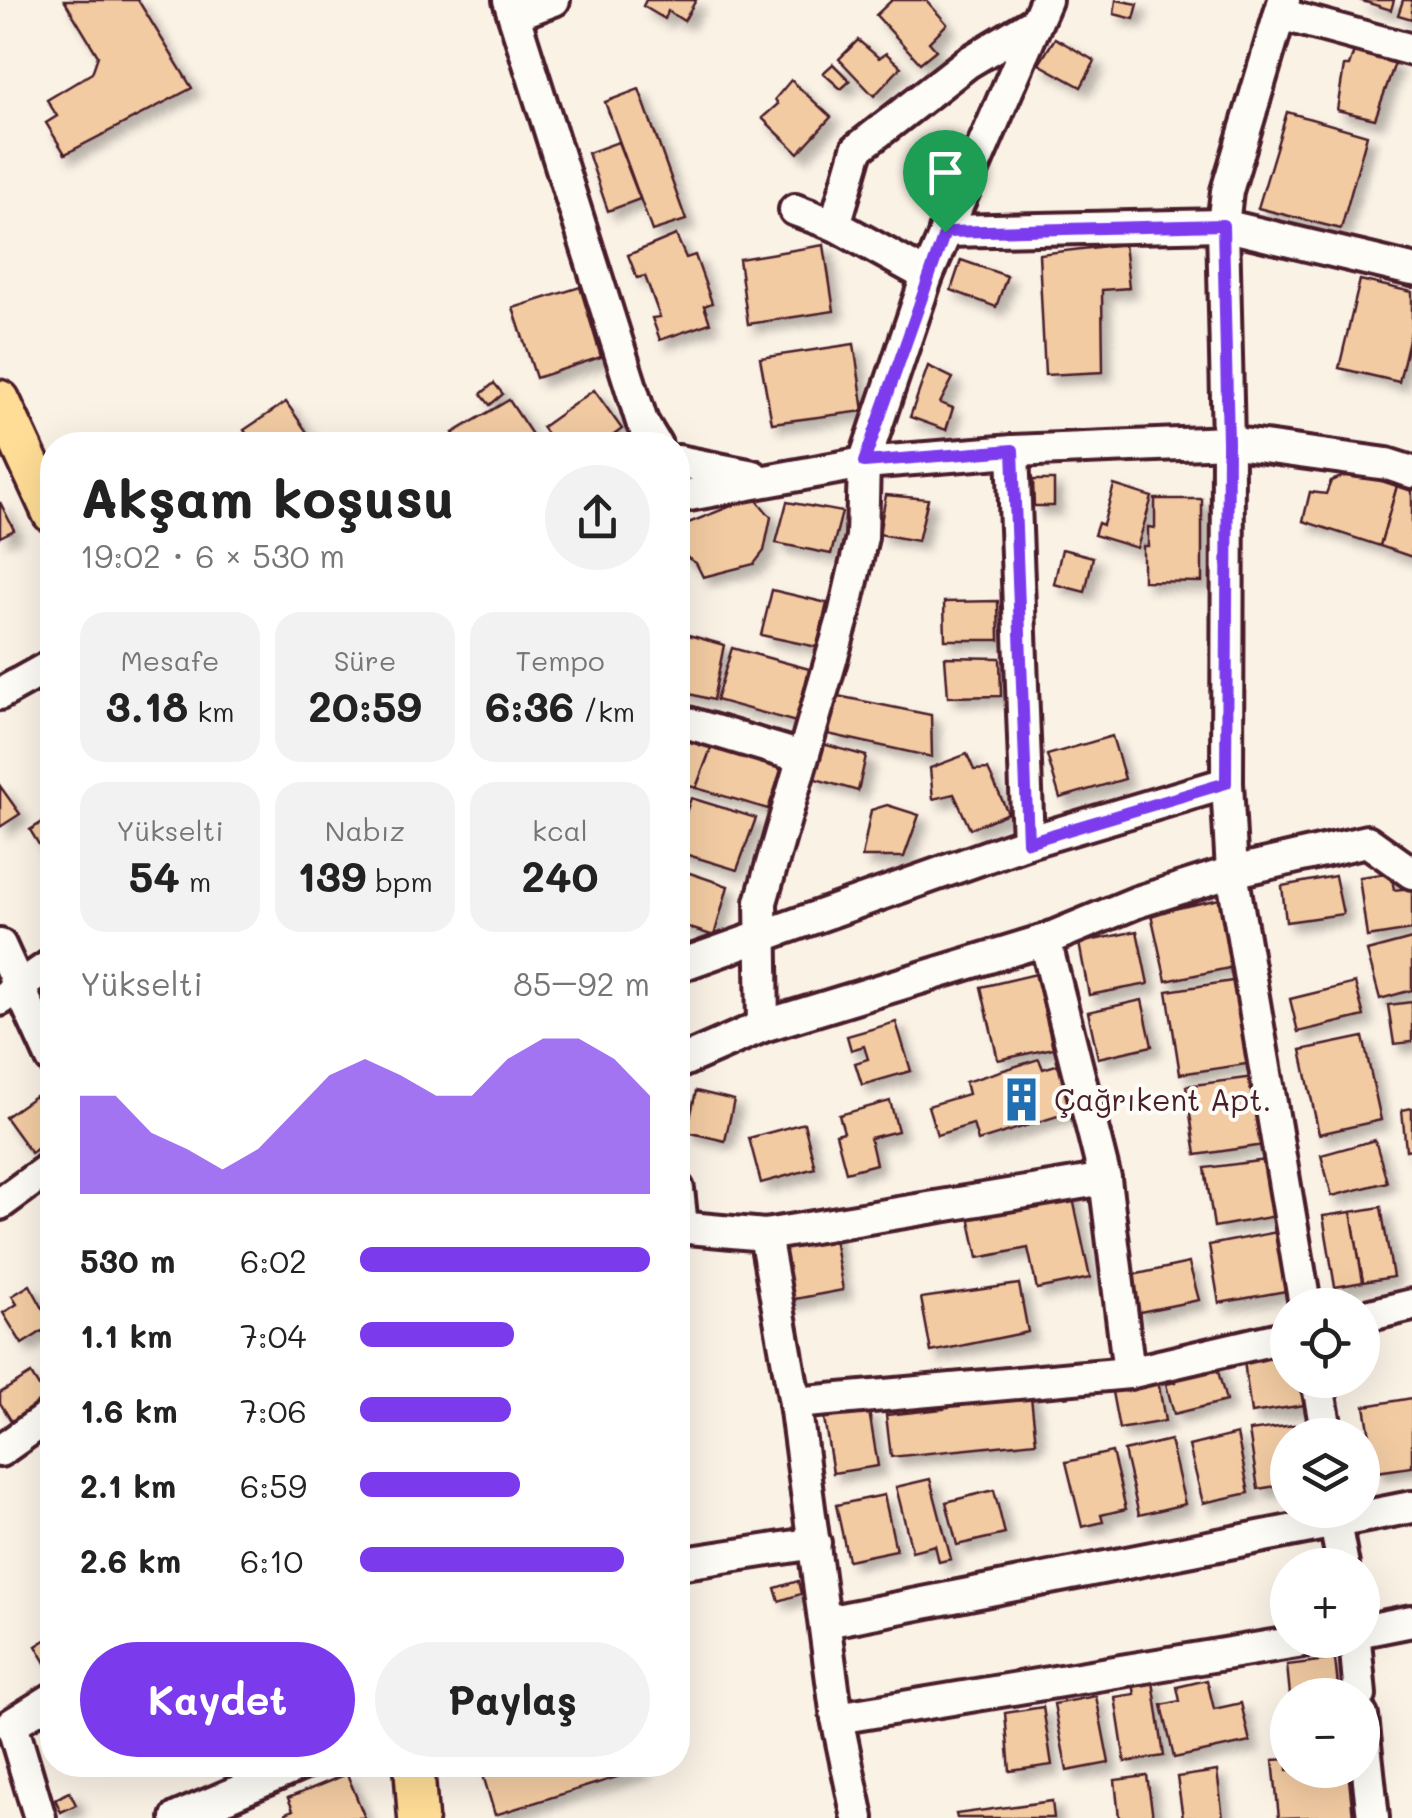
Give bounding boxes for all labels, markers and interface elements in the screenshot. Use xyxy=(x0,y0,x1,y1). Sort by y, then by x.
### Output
pin xyxy=(903,130,988,233)
icon: arrive xyxy=(918,145,973,200)
text: Akşam koşusu xyxy=(80,460,454,532)
button: share xyxy=(545,465,650,570)
text: 19:02 · 6 × 530 m xyxy=(80,534,345,576)
text: Mesafe xyxy=(121,642,219,678)
text: Süre xyxy=(334,642,396,678)
text: Tempo xyxy=(515,642,605,678)
text: 3.18 xyxy=(106,678,188,733)
text: 20:59 xyxy=(308,678,422,733)
text: 6:36 xyxy=(485,678,574,733)
text: km xyxy=(188,693,234,729)
text: /km xyxy=(574,693,635,729)
text: Yükselti xyxy=(116,812,224,848)
text: Nabız xyxy=(325,812,405,848)
text: kcal xyxy=(532,812,588,848)
text: 54 xyxy=(129,848,180,903)
text: 139 xyxy=(297,848,366,903)
text: 240 xyxy=(521,848,599,903)
text: m xyxy=(180,863,211,899)
text: bpm xyxy=(366,863,433,899)
text: Yükselti xyxy=(80,962,203,1004)
text: 85–92 m xyxy=(513,962,650,1004)
building icon: Çağrıkent Apt. xyxy=(997,1075,1045,1123)
place label: Çağrıkent Apt. xyxy=(1054,1079,1271,1119)
text: 530 m xyxy=(80,1239,175,1281)
text: 6:02 xyxy=(240,1239,307,1281)
map controls xyxy=(1270,1288,1380,1788)
button: locate xyxy=(1270,1288,1380,1398)
text: 1.1 km xyxy=(80,1314,172,1356)
text: 7:04 xyxy=(240,1314,306,1356)
text: 1.6 km xyxy=(80,1389,178,1431)
text: 7:06 xyxy=(240,1389,307,1431)
button: layers xyxy=(1270,1418,1380,1528)
text: 2.1 km xyxy=(80,1464,176,1506)
text: 6:59 xyxy=(240,1464,307,1506)
text: 2.6 km xyxy=(80,1539,181,1581)
text: 6:10 xyxy=(240,1539,303,1581)
button: + xyxy=(1270,1548,1380,1658)
button: Kaydet xyxy=(80,1642,355,1757)
button: Paylaş xyxy=(375,1642,650,1757)
button: − xyxy=(1270,1678,1380,1788)

